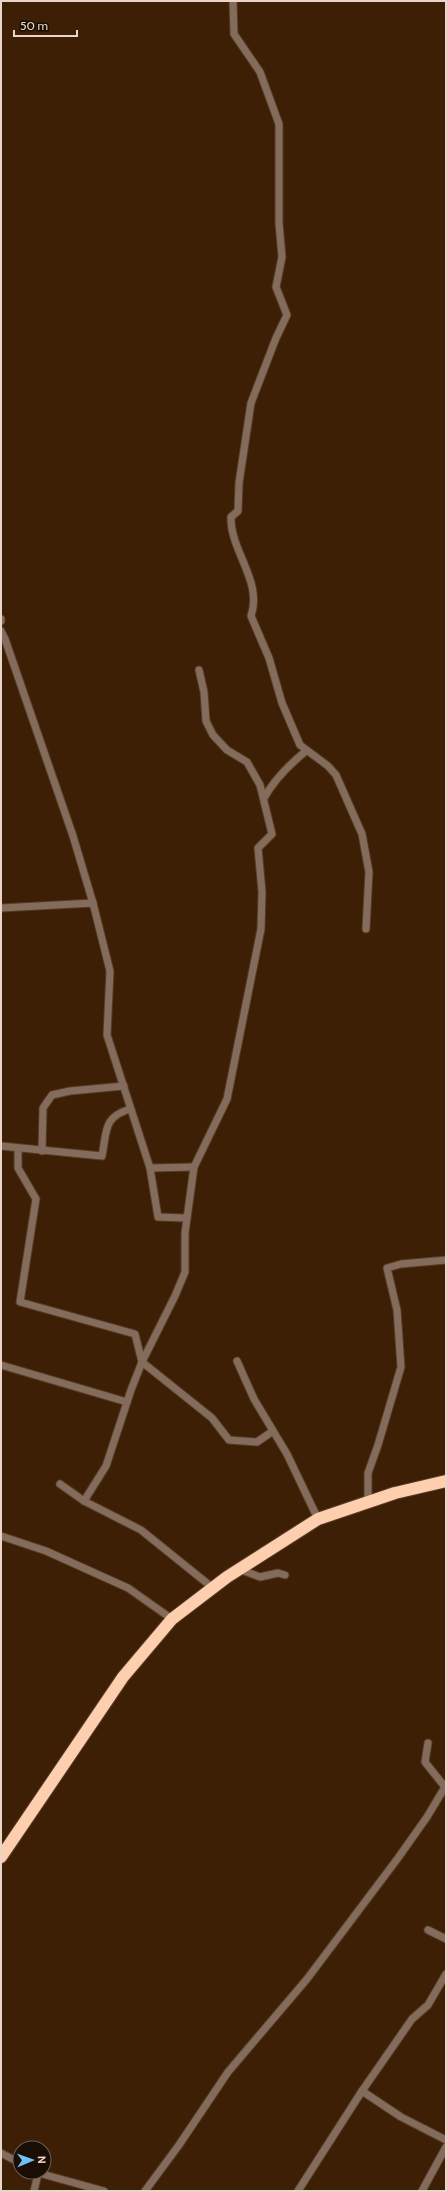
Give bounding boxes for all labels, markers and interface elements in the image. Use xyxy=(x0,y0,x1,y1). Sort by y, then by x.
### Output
scale bar xyxy=(14,12,77,38)
text: 50 m xyxy=(20,18,48,33)
north arrow xyxy=(12,2140,52,2180)
text: N xyxy=(35,2156,49,2164)

